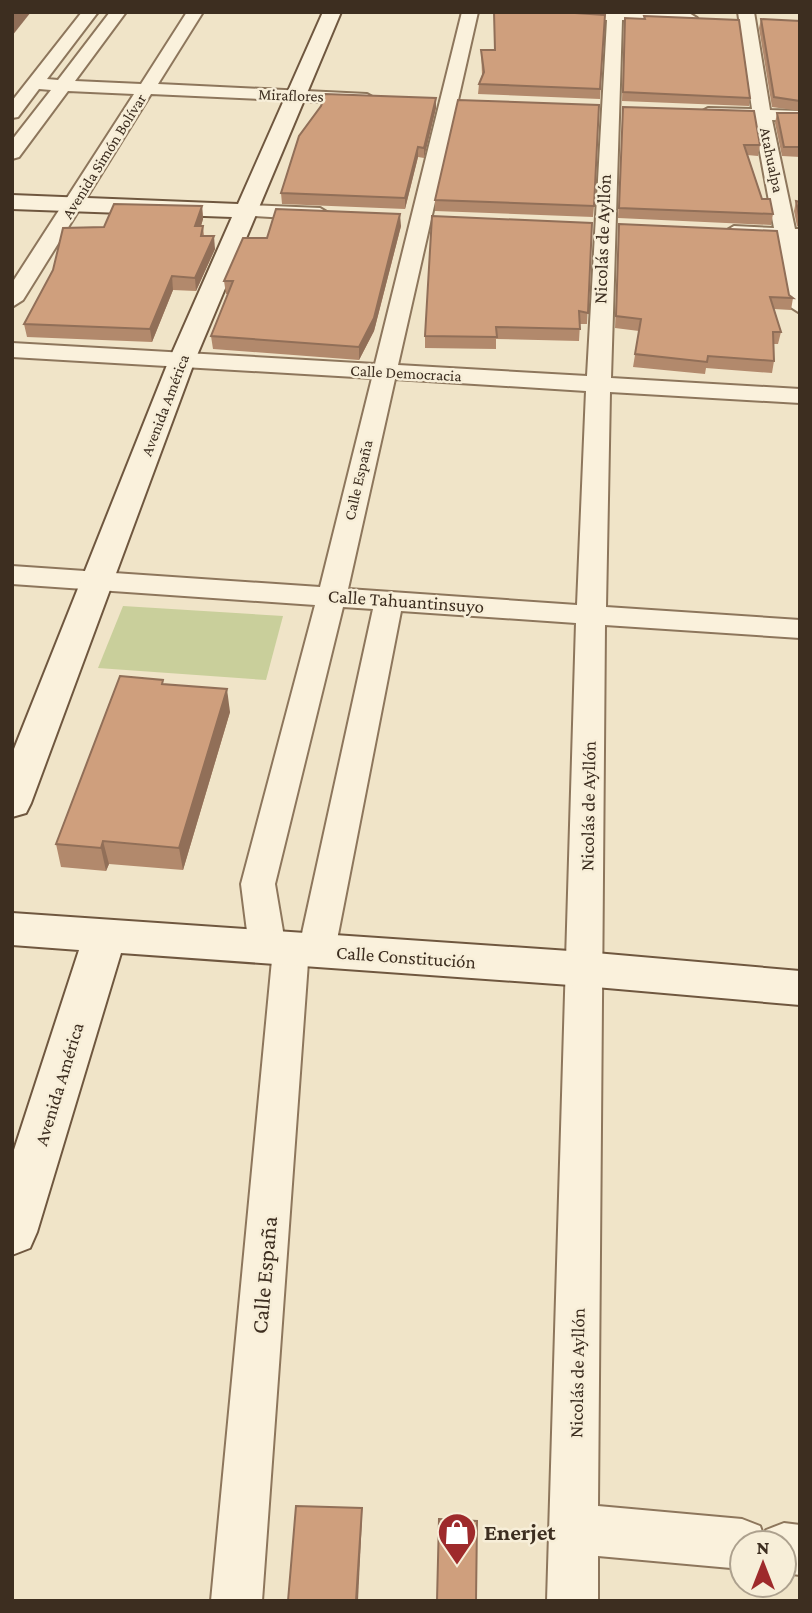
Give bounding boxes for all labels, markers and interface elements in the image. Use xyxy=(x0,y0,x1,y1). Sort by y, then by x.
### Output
street label: Miraflores xyxy=(258,85,324,105)
street label: Avenida Simón Bolívar xyxy=(59,90,150,222)
street label: Atahualpa xyxy=(756,126,787,195)
street label: Nicolás de Ayllón xyxy=(589,174,615,304)
street label: Avenida América xyxy=(138,351,192,458)
street label: Calle Democracia xyxy=(350,362,463,384)
street label: Calle España xyxy=(340,438,377,522)
street label: Calle Tahuantinsuyo xyxy=(327,585,485,617)
street label: Nicolás de Ayllón xyxy=(576,741,600,871)
street label: Calle Constitución xyxy=(335,942,477,972)
street label: Avenida América xyxy=(30,1020,88,1148)
street label: Calle España xyxy=(246,1215,282,1335)
street label: Nicolás de Ayllón xyxy=(565,1308,589,1438)
shop icon: Enerjet xyxy=(436,1511,478,1566)
place label: Enerjet xyxy=(484,1519,556,1545)
north arrow xyxy=(728,1529,798,1599)
text: N xyxy=(757,1537,770,1558)

